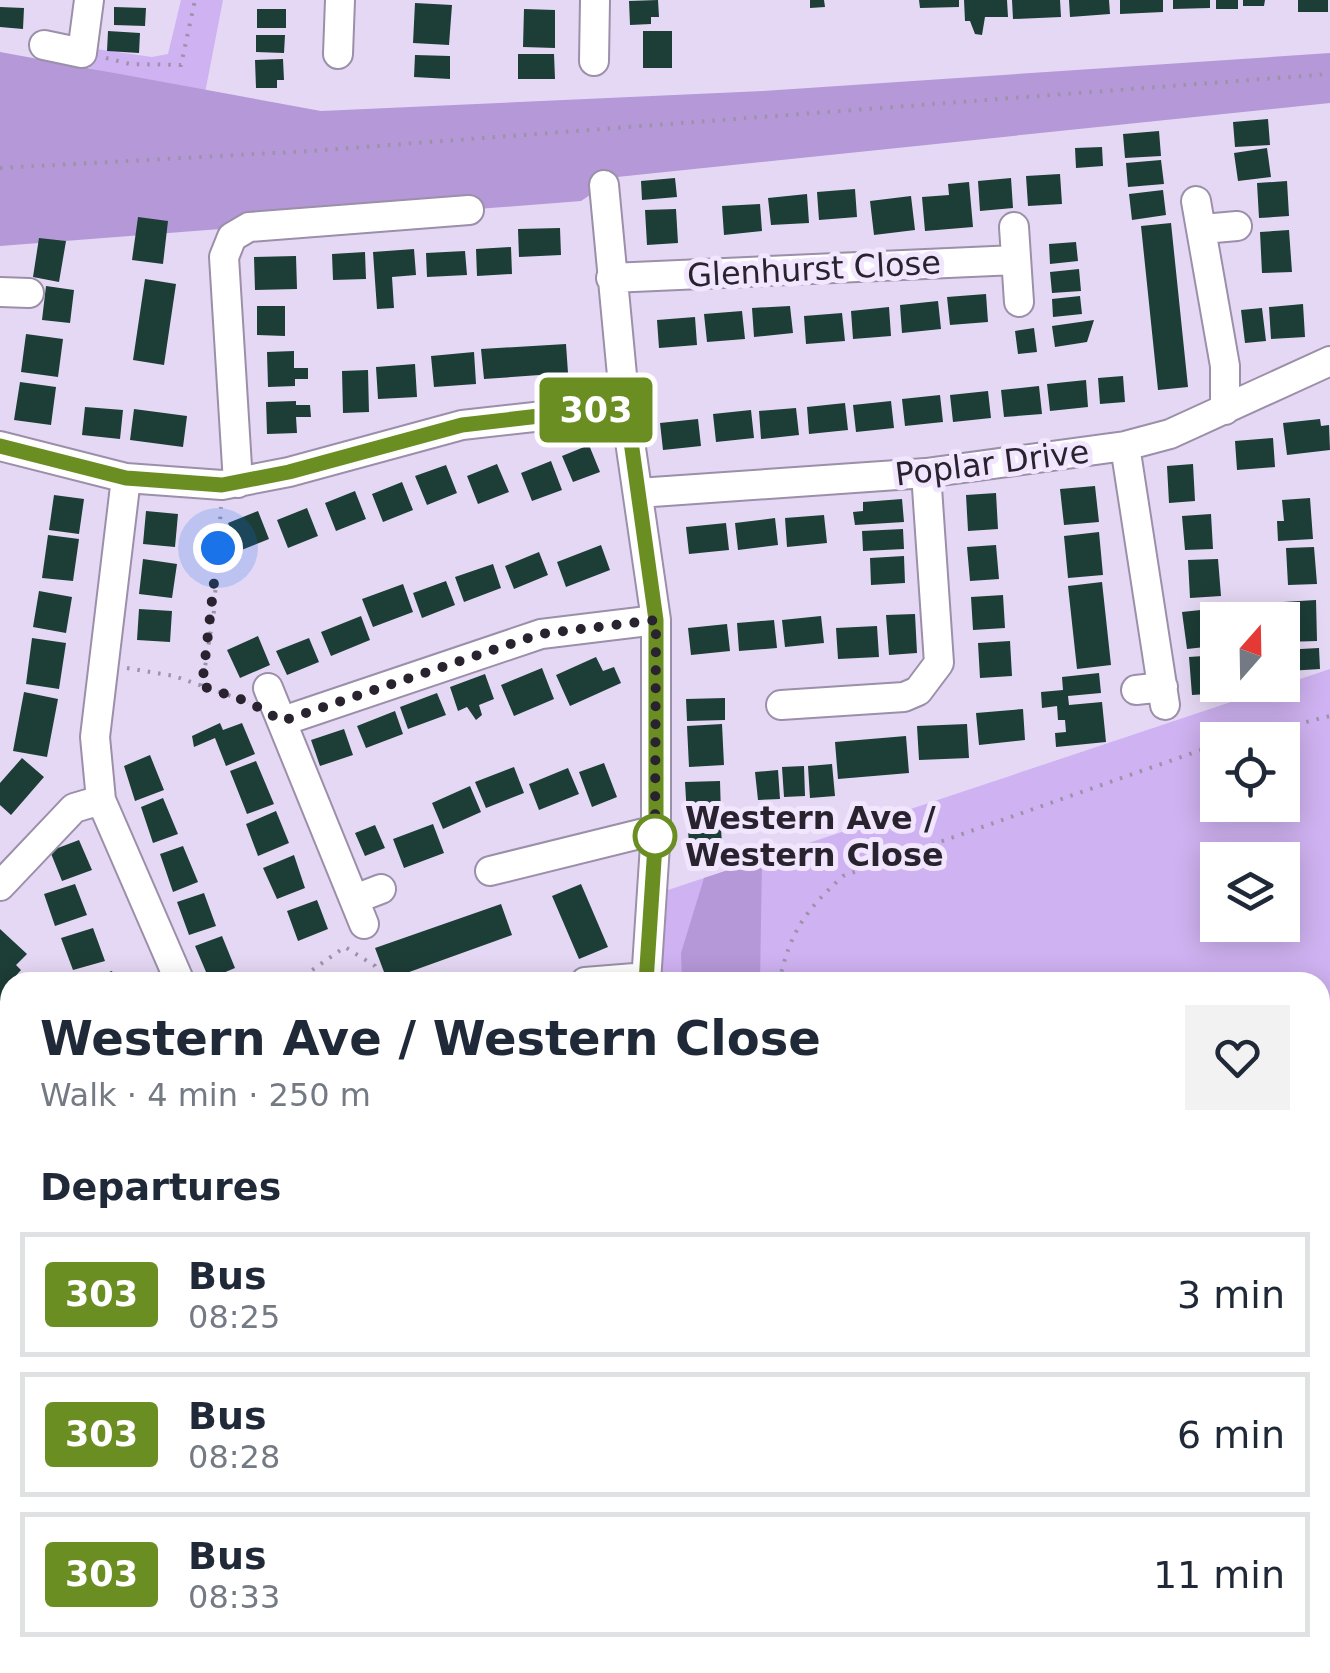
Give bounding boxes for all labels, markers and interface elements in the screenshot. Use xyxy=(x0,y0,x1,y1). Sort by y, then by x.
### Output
street label: Glenhurst Close xyxy=(686,243,942,295)
line badge: 303 xyxy=(538,378,654,442)
text: 303 xyxy=(559,390,633,430)
street label: Poplar Drive xyxy=(893,432,1091,494)
your location xyxy=(193,523,243,573)
north arrow xyxy=(1200,602,1300,702)
map controls xyxy=(1200,602,1300,942)
button: locate xyxy=(1200,722,1300,822)
place label: Western Ave / Western Close xyxy=(685,799,944,874)
marker: Western Ave / Western Close xyxy=(634,815,676,857)
button: layers xyxy=(1200,842,1300,942)
button: heart xyxy=(1185,1005,1290,1110)
text: Western Ave / Western Close xyxy=(40,1010,821,1066)
text: Walk · 4 min · 250 m xyxy=(40,1076,371,1114)
text: Departures xyxy=(40,1165,281,1209)
text: Bus xyxy=(188,1254,267,1298)
text: 3 min xyxy=(1177,1273,1285,1317)
text: 303 xyxy=(65,1274,138,1314)
text: 08:25 xyxy=(188,1298,280,1336)
text: Bus xyxy=(188,1394,267,1438)
text: 6 min xyxy=(1177,1413,1285,1457)
text: 303 xyxy=(65,1414,138,1454)
text: 08:28 xyxy=(188,1438,280,1476)
text: Bus xyxy=(188,1534,267,1578)
text: 11 min xyxy=(1153,1553,1285,1597)
text: 303 xyxy=(65,1554,138,1594)
text: 08:33 xyxy=(188,1578,280,1616)

